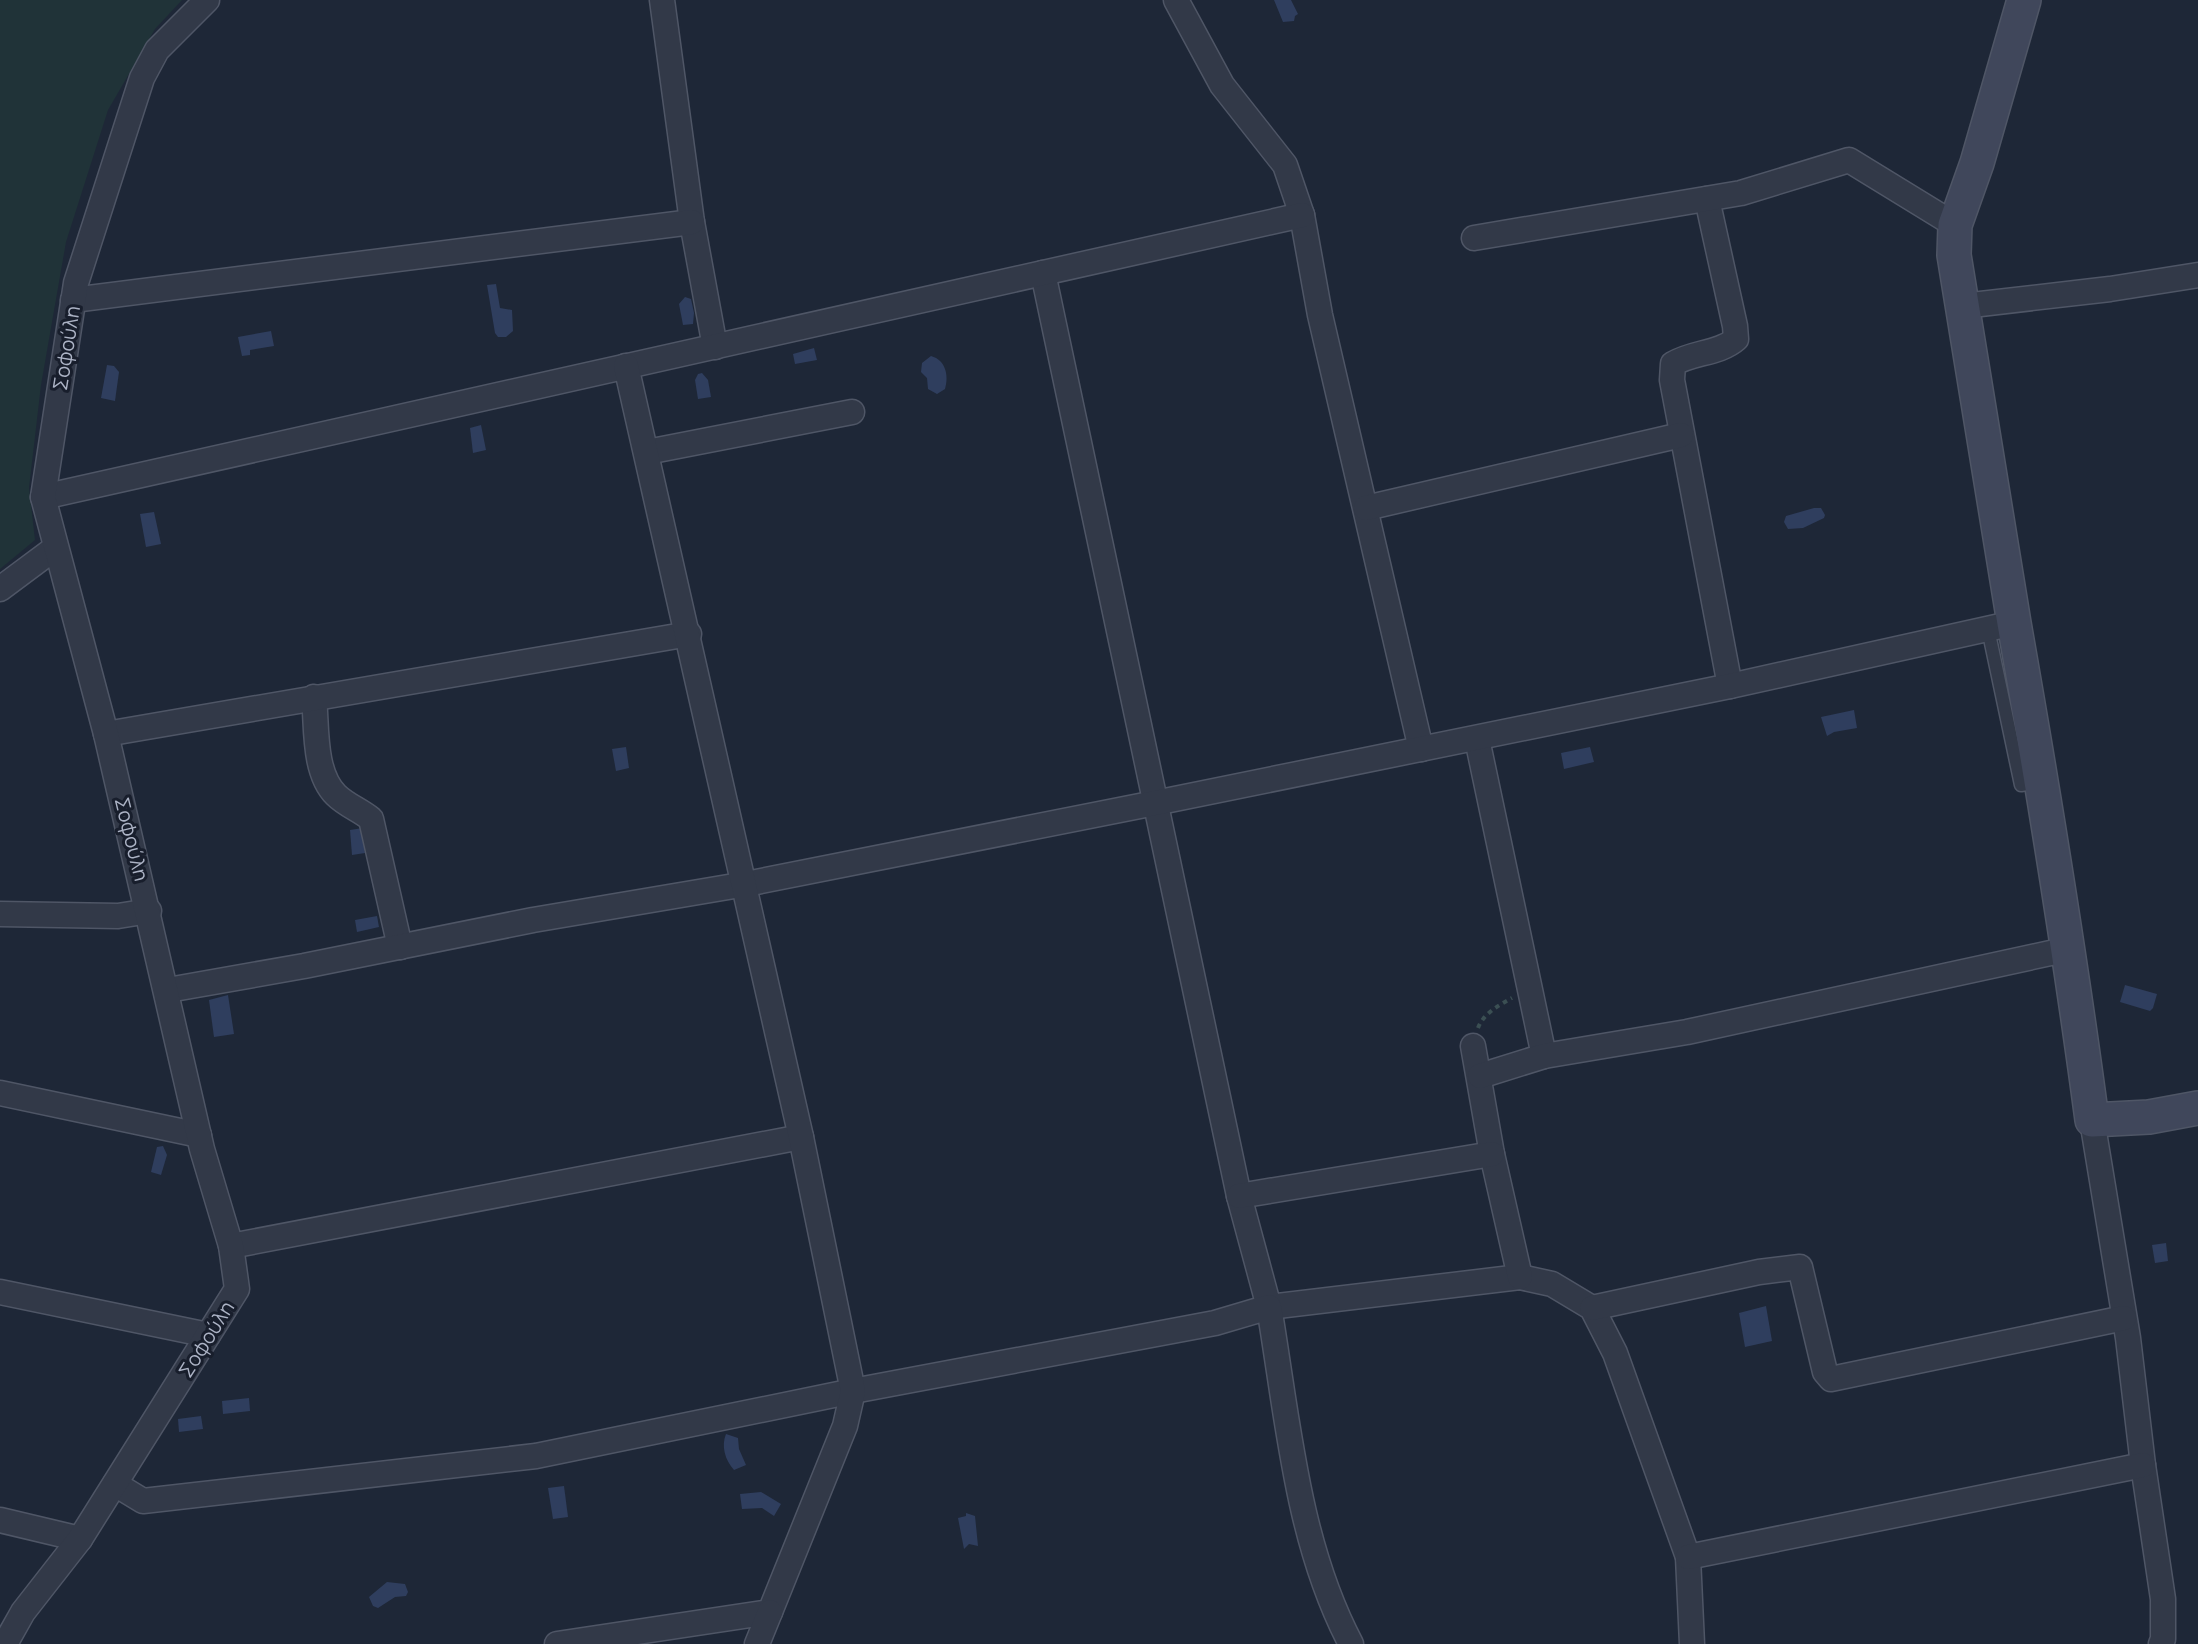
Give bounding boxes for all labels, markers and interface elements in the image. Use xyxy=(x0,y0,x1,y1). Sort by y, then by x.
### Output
street label: Σοφούλη xyxy=(46,304,86,392)
street label: Σοφούλη xyxy=(109,794,155,884)
street label: Σοφούλη xyxy=(172,1296,240,1382)

